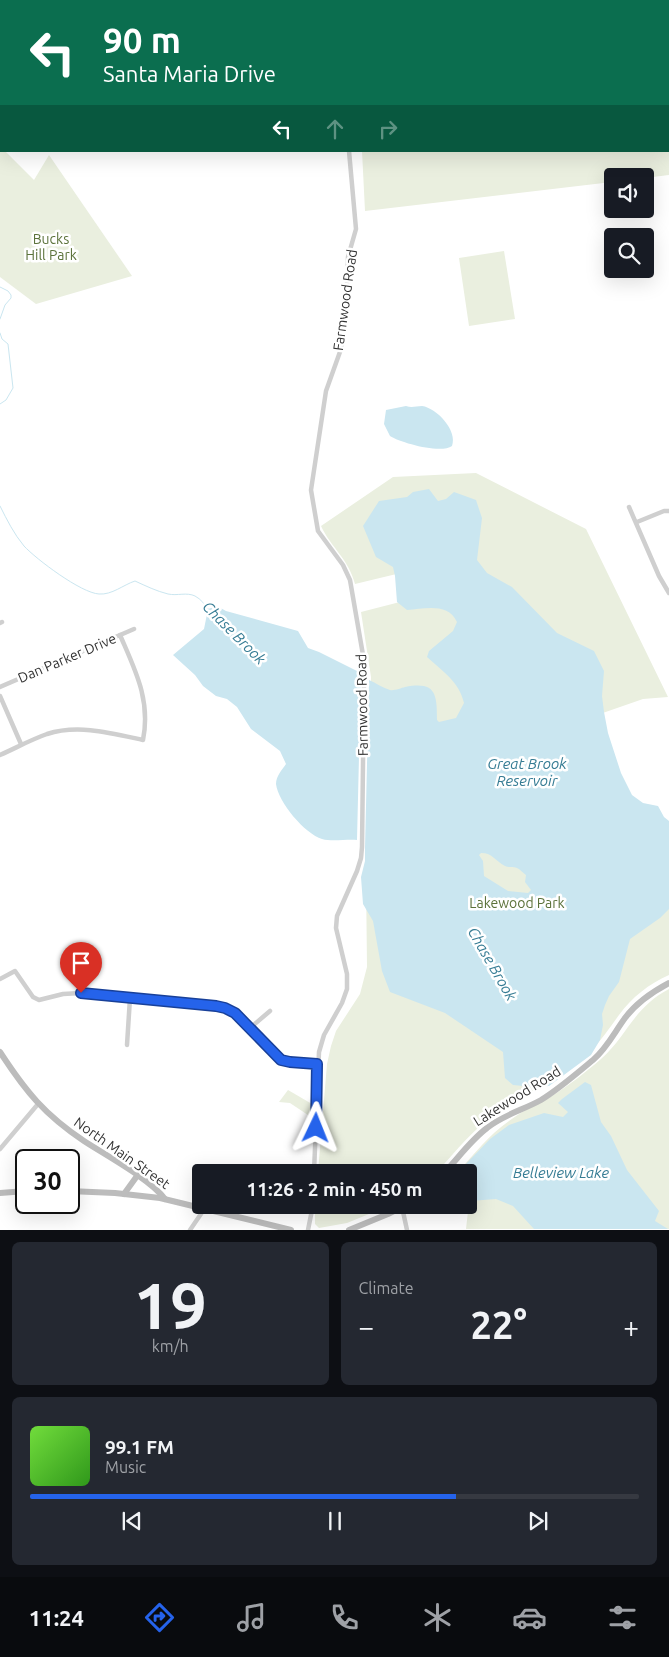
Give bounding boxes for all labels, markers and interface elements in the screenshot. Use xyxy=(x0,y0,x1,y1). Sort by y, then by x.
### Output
icon: left xyxy=(20,20,85,85)
text: 90 m xyxy=(103,20,181,60)
text: Santa Maria Drive xyxy=(103,61,276,86)
icon: left xyxy=(268,115,296,143)
icon: ahead xyxy=(321,115,349,143)
icon: right xyxy=(374,115,402,143)
map controls xyxy=(604,168,654,278)
button: sound xyxy=(604,168,654,218)
button: search xyxy=(604,228,654,278)
park label: Bucks Hill Park xyxy=(25,231,77,263)
street label: Farmwood Road xyxy=(330,248,360,352)
water label: Chase Brook xyxy=(199,598,270,668)
street label: Dan Parker Drive xyxy=(15,630,119,686)
street label: Farmwood Road xyxy=(353,654,371,756)
water label: Great Brook Reservoir xyxy=(487,755,567,789)
park label: Lakewood Park xyxy=(469,895,565,911)
water label: Chase Brook xyxy=(465,924,520,1004)
pin xyxy=(60,942,102,993)
icon: arrive xyxy=(67,949,95,977)
street label: Lakewood Road xyxy=(470,1063,564,1129)
position arrow xyxy=(289,1101,341,1153)
street label: North Main Street xyxy=(71,1114,173,1192)
speed limit sign: 30 xyxy=(15,1149,80,1214)
water label: Belleview Lake xyxy=(513,1164,609,1181)
text: 11:26 · 2 min · 450 m xyxy=(247,1178,422,1200)
text: 19 xyxy=(134,1268,207,1341)
text: Climate xyxy=(359,1279,414,1297)
text: 22° xyxy=(471,1304,527,1346)
text: − xyxy=(359,1311,374,1342)
text: + xyxy=(623,1311,639,1342)
text: km/h xyxy=(152,1337,189,1355)
text: 99.1 FM xyxy=(105,1436,174,1458)
text: Music xyxy=(105,1458,146,1476)
icon: previous xyxy=(118,1507,146,1535)
icon: pause xyxy=(321,1507,349,1535)
icon: next xyxy=(524,1507,552,1535)
icon: directions xyxy=(142,1600,177,1635)
icon: music xyxy=(234,1600,269,1635)
icon: phone xyxy=(327,1600,362,1635)
icon: climate xyxy=(420,1600,455,1635)
icon: car xyxy=(512,1600,547,1635)
icon: filters xyxy=(605,1600,640,1635)
text: 11:24 xyxy=(29,1605,84,1630)

